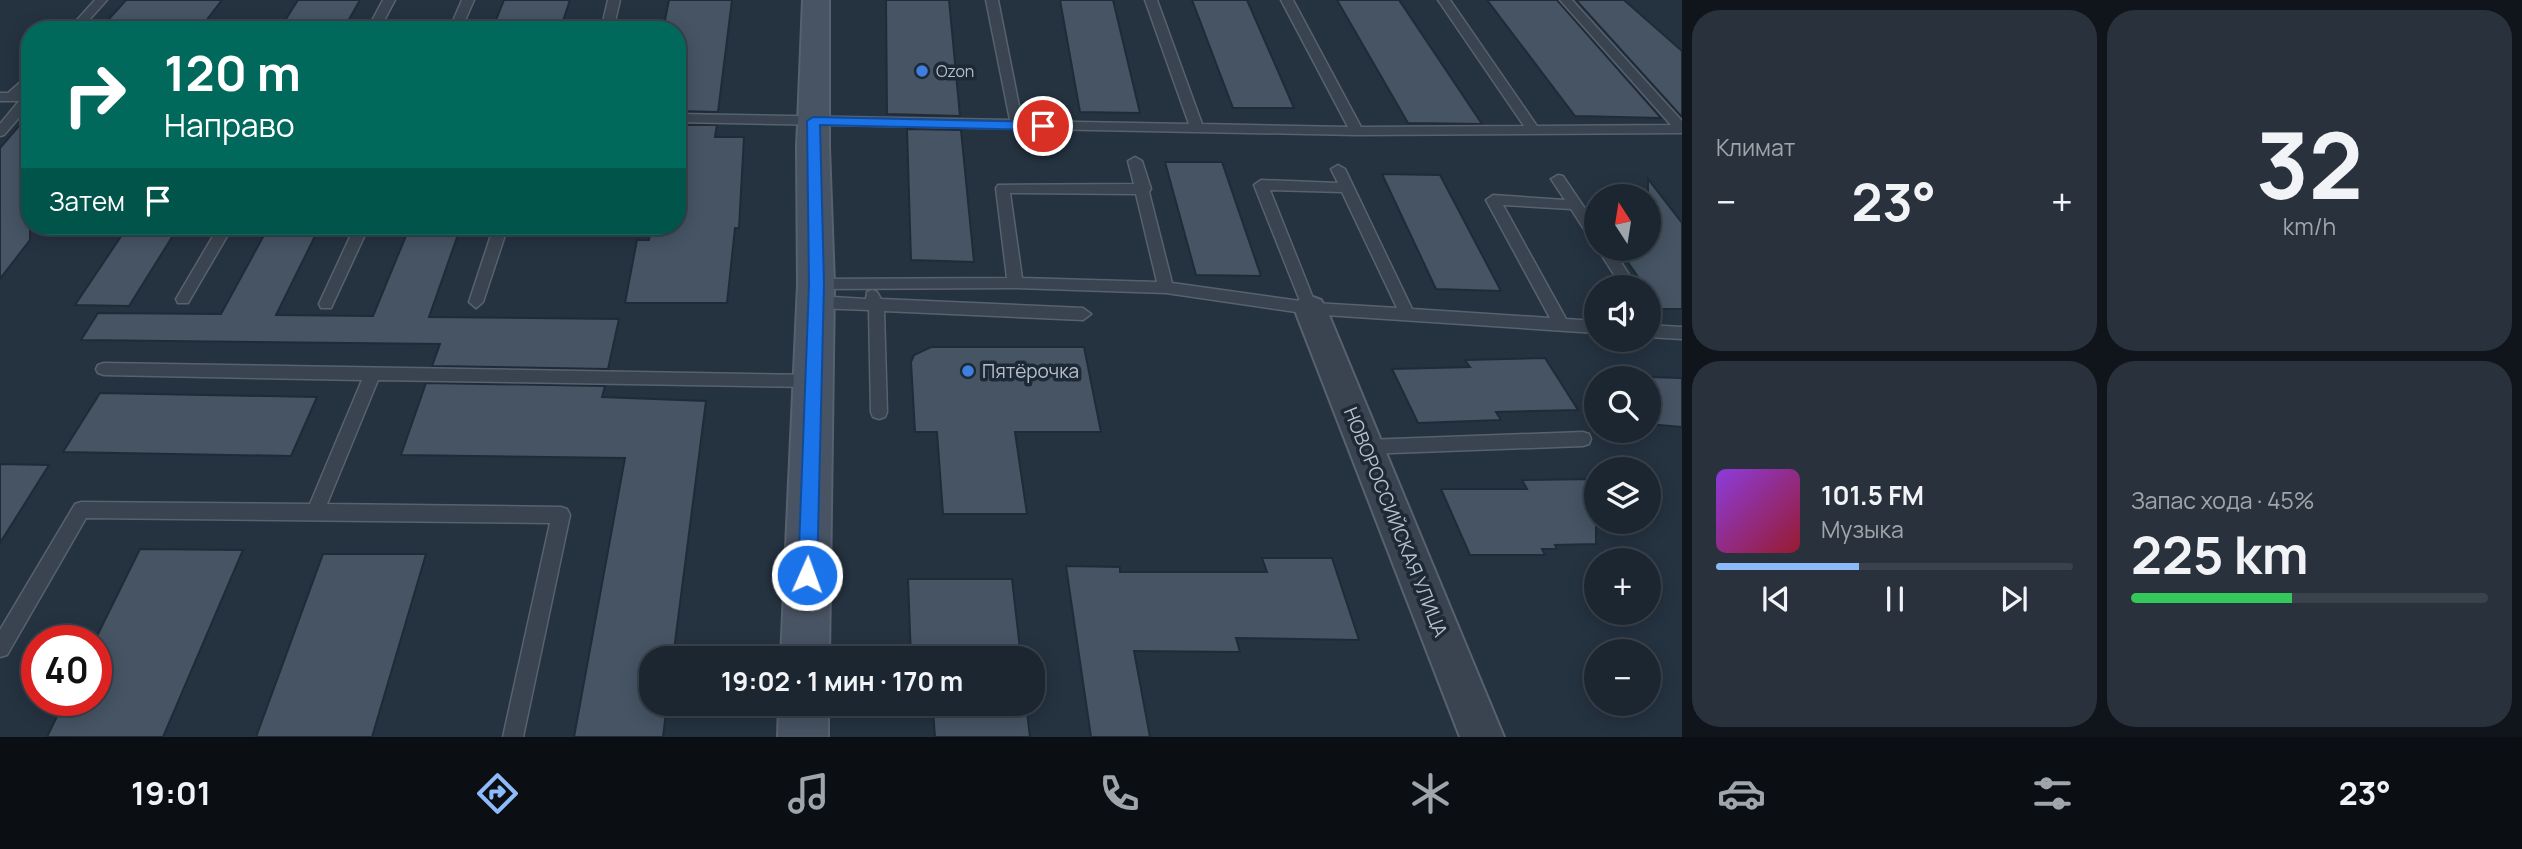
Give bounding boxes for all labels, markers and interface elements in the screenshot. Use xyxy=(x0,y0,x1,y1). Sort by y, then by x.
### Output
text: 120 m xyxy=(164,39,301,106)
icon: right xyxy=(49,49,140,140)
place label: Ozon xyxy=(936,60,974,82)
marker: Ozon xyxy=(914,63,930,79)
pin xyxy=(1013,96,1073,156)
text: 32 xyxy=(2256,102,2363,226)
text: Направо xyxy=(164,103,295,147)
icon: arrive xyxy=(1024,107,1062,145)
text: Климат xyxy=(1716,131,1795,163)
text: 23° xyxy=(1852,166,1936,237)
text: − xyxy=(1716,175,1737,227)
text: + xyxy=(2051,175,2073,227)
icon: arrive xyxy=(139,182,177,220)
text: Затем xyxy=(49,183,125,219)
north arrow xyxy=(1584,184,1661,261)
map controls xyxy=(1584,184,1661,716)
text: km/h xyxy=(2283,210,2336,242)
button: sound xyxy=(1584,275,1661,352)
place label: Пятёрочка xyxy=(982,358,1079,384)
marker: Пятёрочка xyxy=(960,363,976,379)
button: search xyxy=(1584,366,1661,443)
street label: НОВОРОССИЙСКАЯ УЛИЦА xyxy=(1338,403,1454,641)
button: layers xyxy=(1584,457,1661,534)
text: 101.5 FM xyxy=(1821,477,1924,513)
text: Запас хода · 45% xyxy=(2131,484,2314,516)
text: Музыка xyxy=(1821,513,1904,545)
text: 225 km xyxy=(2131,519,2309,590)
position arrow xyxy=(770,538,844,612)
button: + xyxy=(1584,548,1661,625)
icon: previous xyxy=(1757,580,1795,618)
icon: pause xyxy=(1876,580,1914,618)
icon: next xyxy=(1995,580,2033,618)
speed limit sign: 40 xyxy=(21,625,112,716)
button: − xyxy=(1584,639,1661,716)
text: 19:02 · 1 мин · 170 m xyxy=(721,663,963,699)
icon: directions xyxy=(473,769,522,818)
icon: music xyxy=(784,769,833,818)
icon: phone xyxy=(1095,769,1144,818)
icon: climate xyxy=(1406,769,1455,818)
icon: car xyxy=(1717,769,1766,818)
icon: filters xyxy=(2028,769,2077,818)
text: 19:01 xyxy=(131,771,211,815)
text: 23° xyxy=(2339,771,2391,815)

